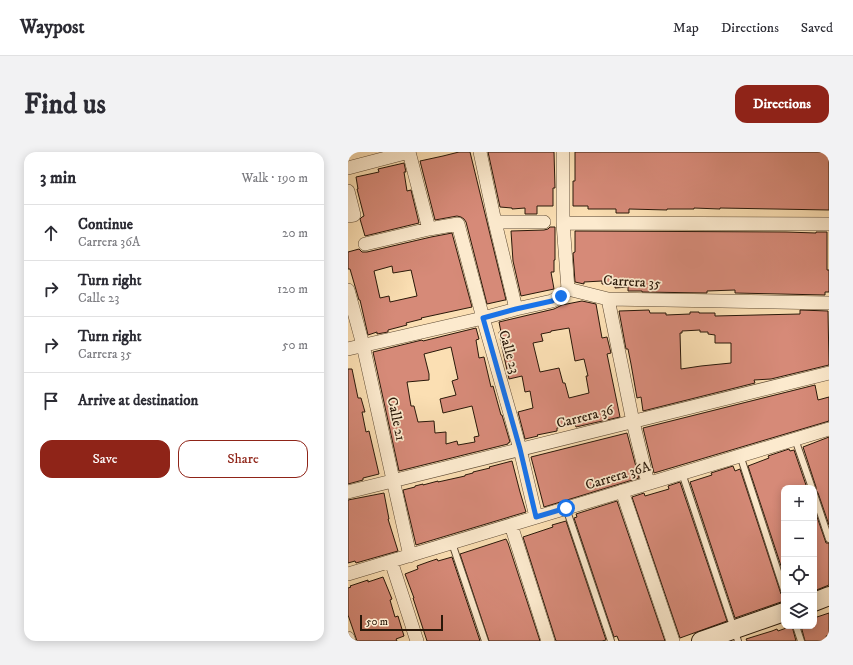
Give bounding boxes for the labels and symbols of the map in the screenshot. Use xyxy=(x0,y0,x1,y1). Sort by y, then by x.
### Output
street label: Carrera 35 xyxy=(603,271,661,293)
route end xyxy=(552,287,570,305)
street label: Calle 23 xyxy=(494,328,524,376)
street label: Calle 21 xyxy=(383,395,409,443)
street label: Carrera 36 xyxy=(555,401,616,433)
street label: Carrera 36A xyxy=(583,457,654,494)
route start xyxy=(557,499,575,517)
scale bar xyxy=(360,613,443,632)

